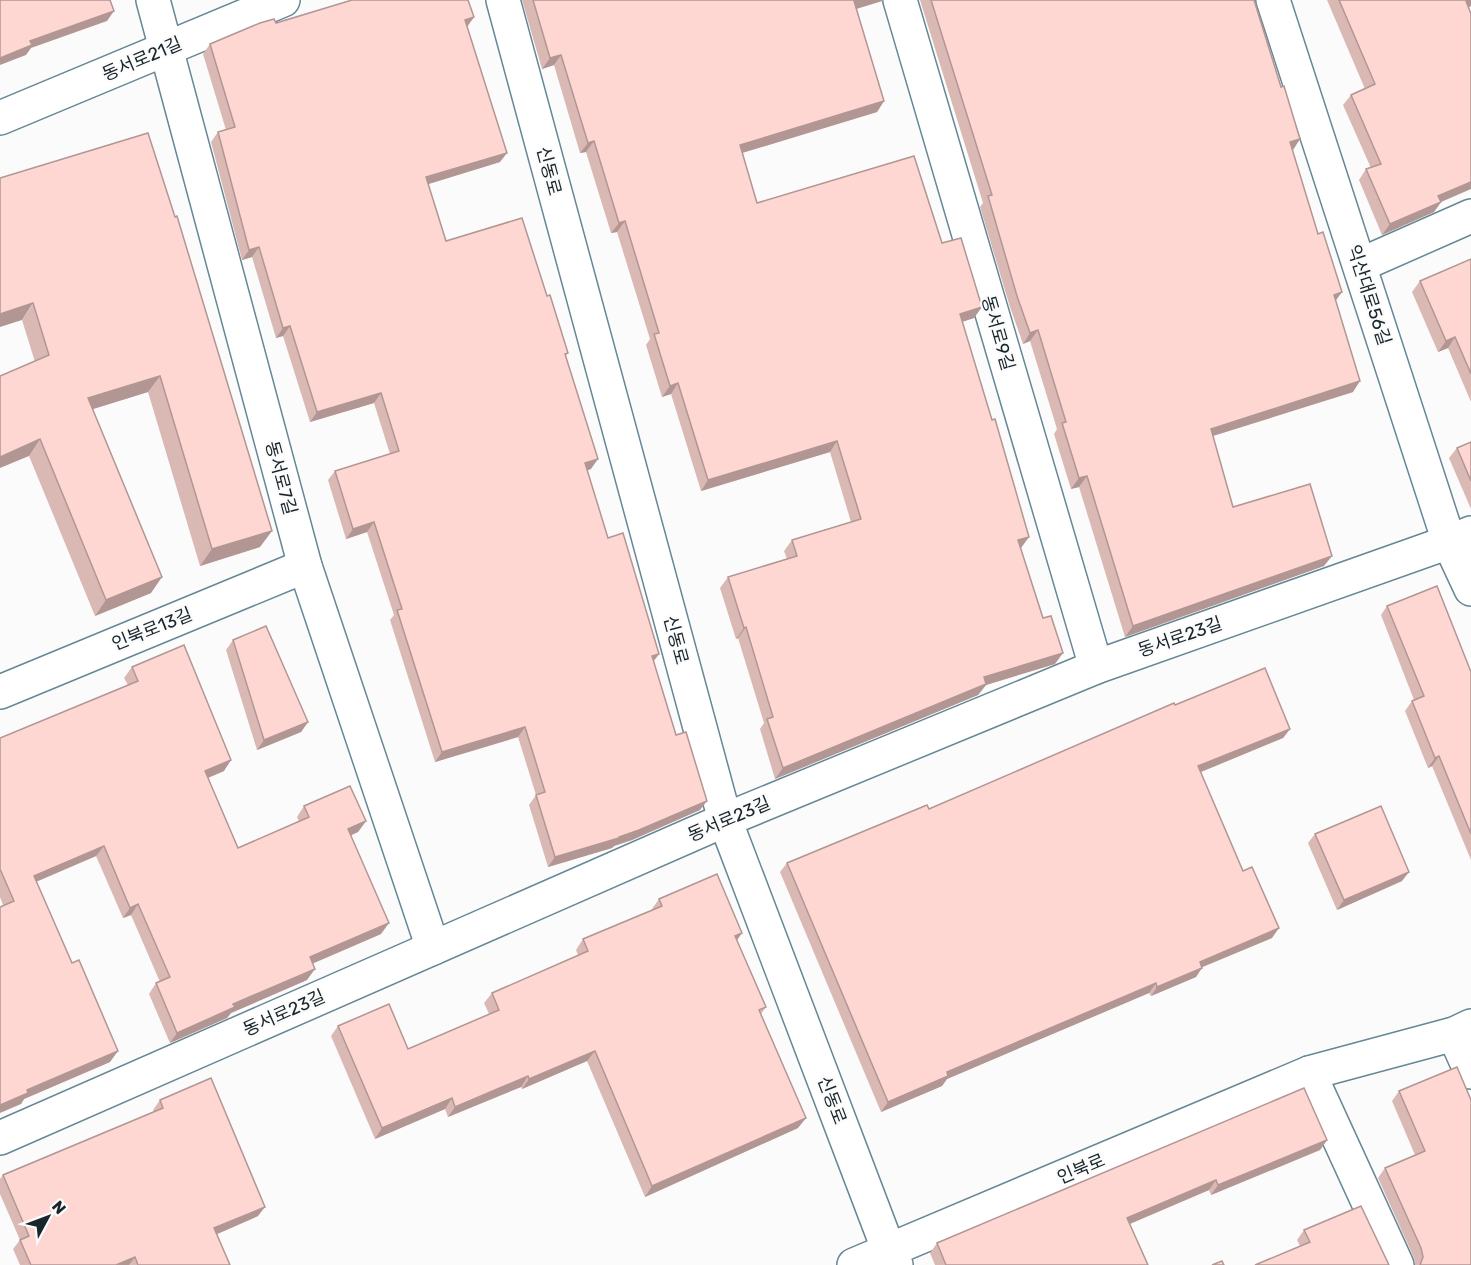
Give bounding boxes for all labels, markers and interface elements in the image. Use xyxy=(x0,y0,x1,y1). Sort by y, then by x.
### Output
street label: 동서로21길 xyxy=(99,32,185,86)
street label: 신동로 xyxy=(532,144,566,198)
street label: 익산대로56길 xyxy=(1342,242,1396,348)
street label: 동서로9길 xyxy=(977,293,1019,373)
street label: 동서로7길 xyxy=(261,439,301,517)
street label: 인북로13길 xyxy=(109,603,195,655)
street label: 동서로23길 xyxy=(1135,612,1225,662)
street label: 신동로 xyxy=(659,613,693,667)
street label: 동서로23길 xyxy=(684,792,774,846)
street label: 동서로23길 xyxy=(240,985,328,1041)
street label: 신동로 xyxy=(813,1073,851,1127)
street label: 인북로 xyxy=(1054,1149,1108,1189)
north arrow xyxy=(18,1187,78,1247)
text: N xyxy=(48,1197,70,1218)

